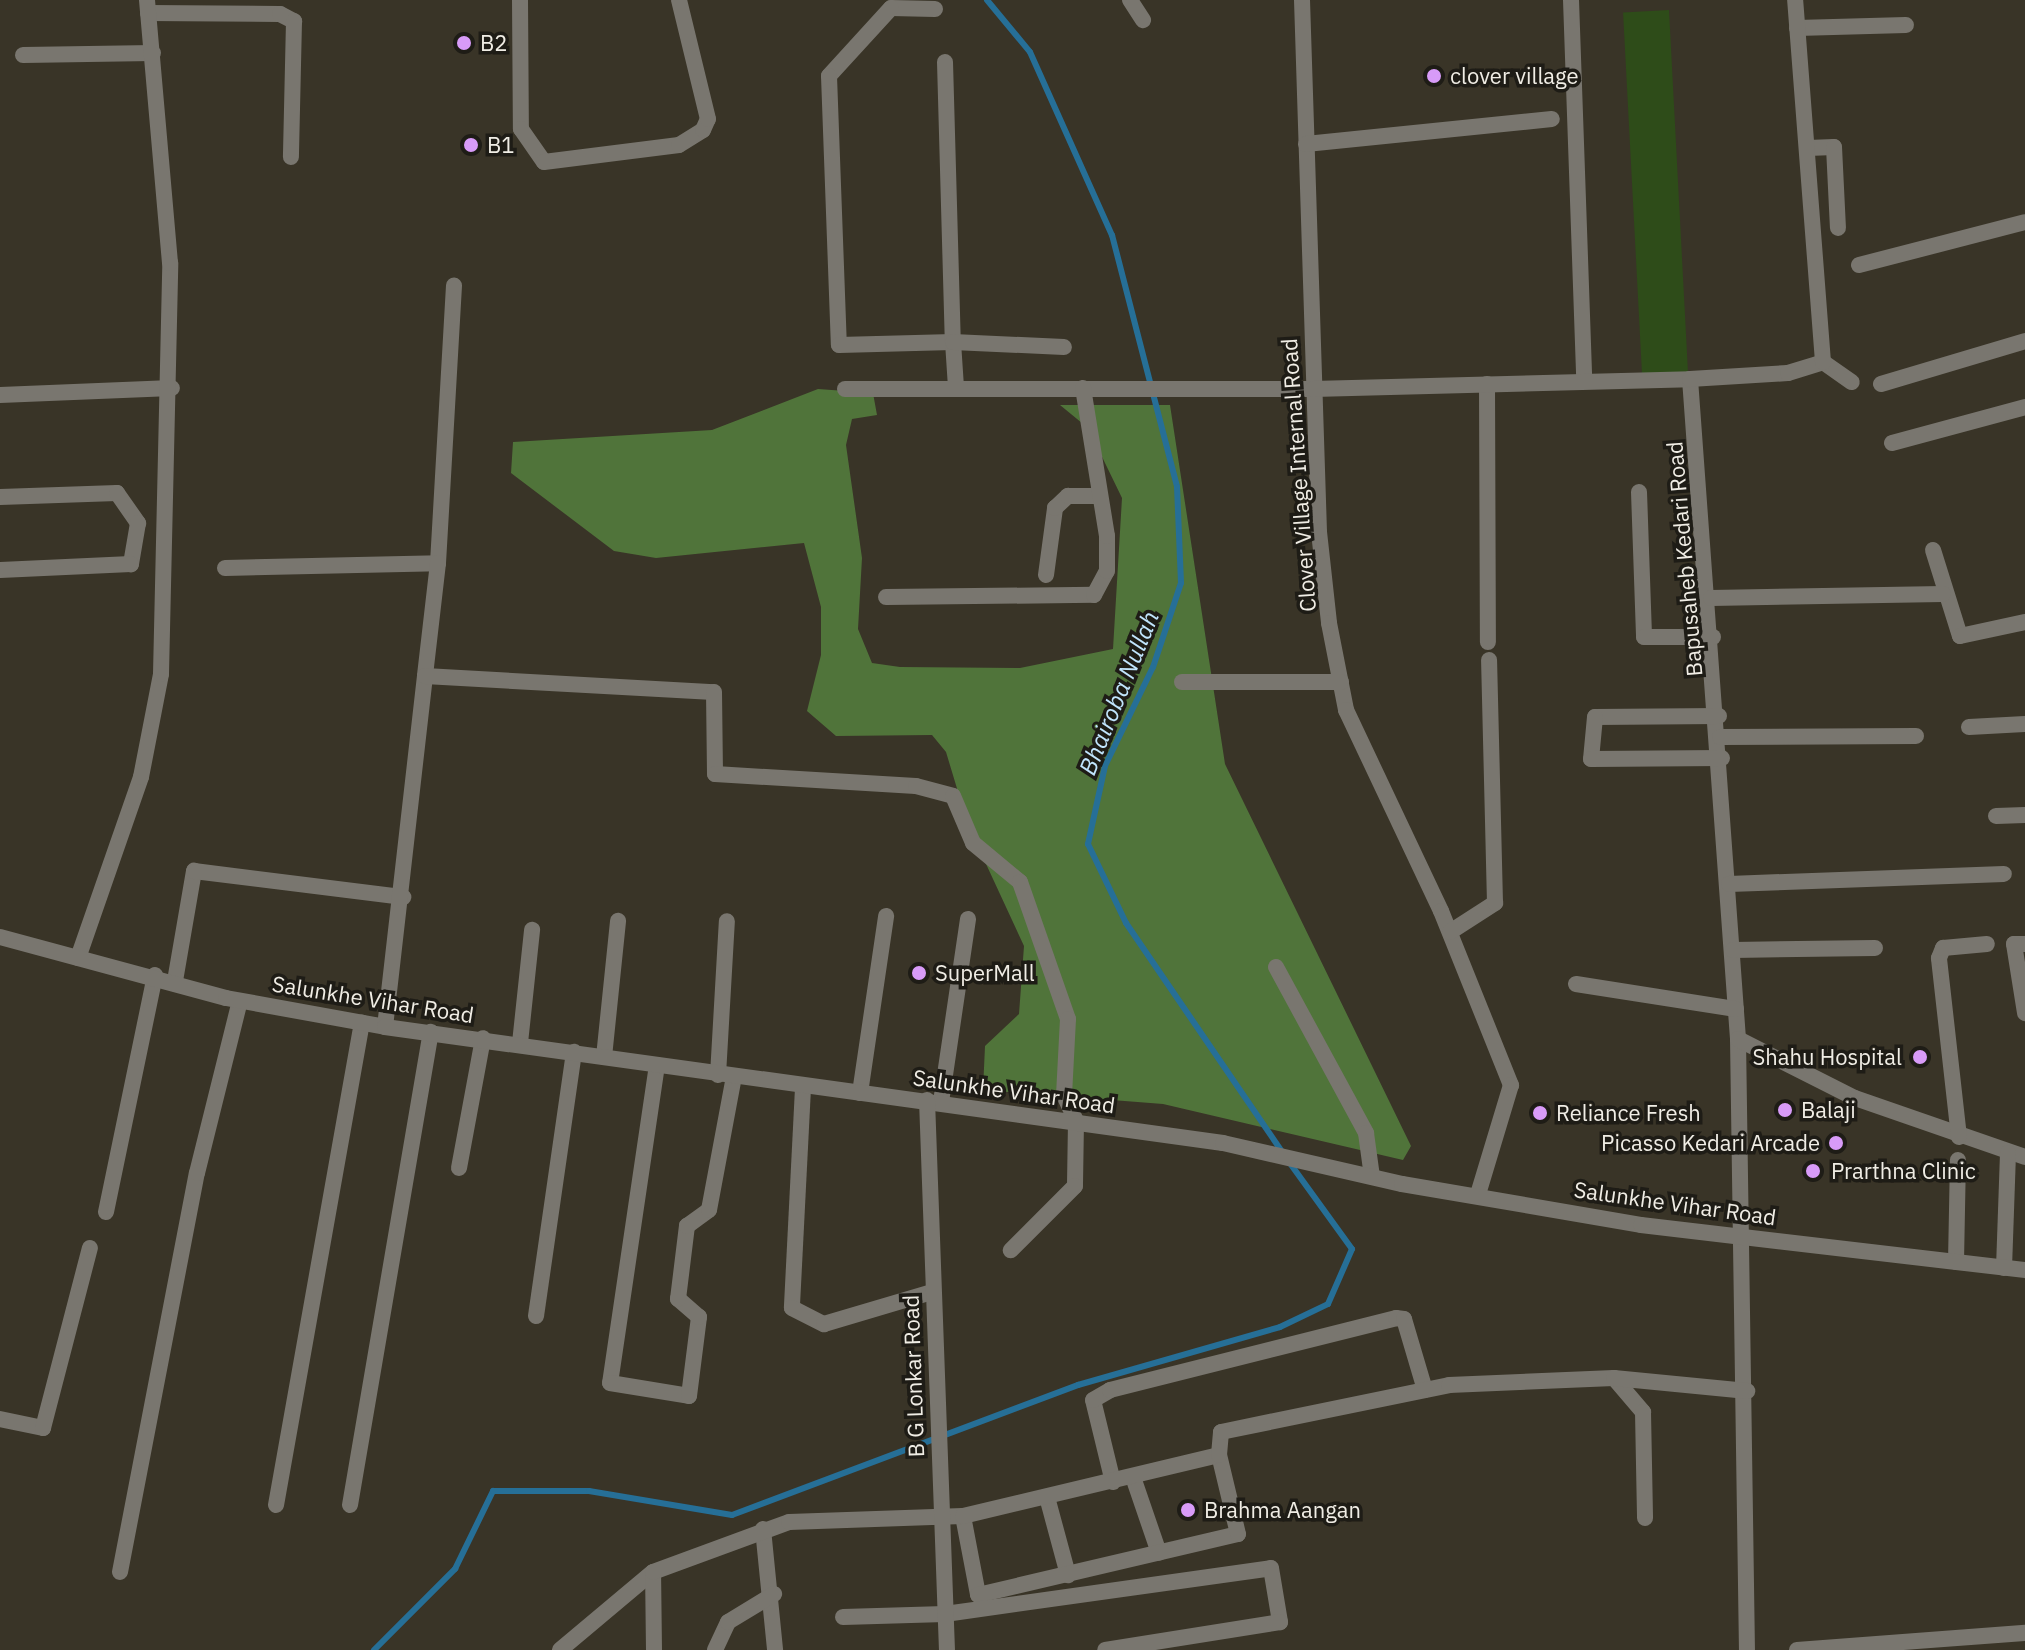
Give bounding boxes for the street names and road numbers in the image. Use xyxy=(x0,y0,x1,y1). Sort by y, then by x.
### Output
street label: Clover Village Internal Road xyxy=(1275,337,1321,613)
street label: Bapusaheb Kedari Road xyxy=(1661,440,1707,678)
street label: Salunkhe Vihar Road xyxy=(270,970,476,1028)
street label: Salunkhe Vihar Road xyxy=(911,1064,1117,1118)
street label: Salunkhe Vihar Road xyxy=(1572,1176,1778,1230)
street label: B G Lonkar Road xyxy=(897,1294,929,1458)

